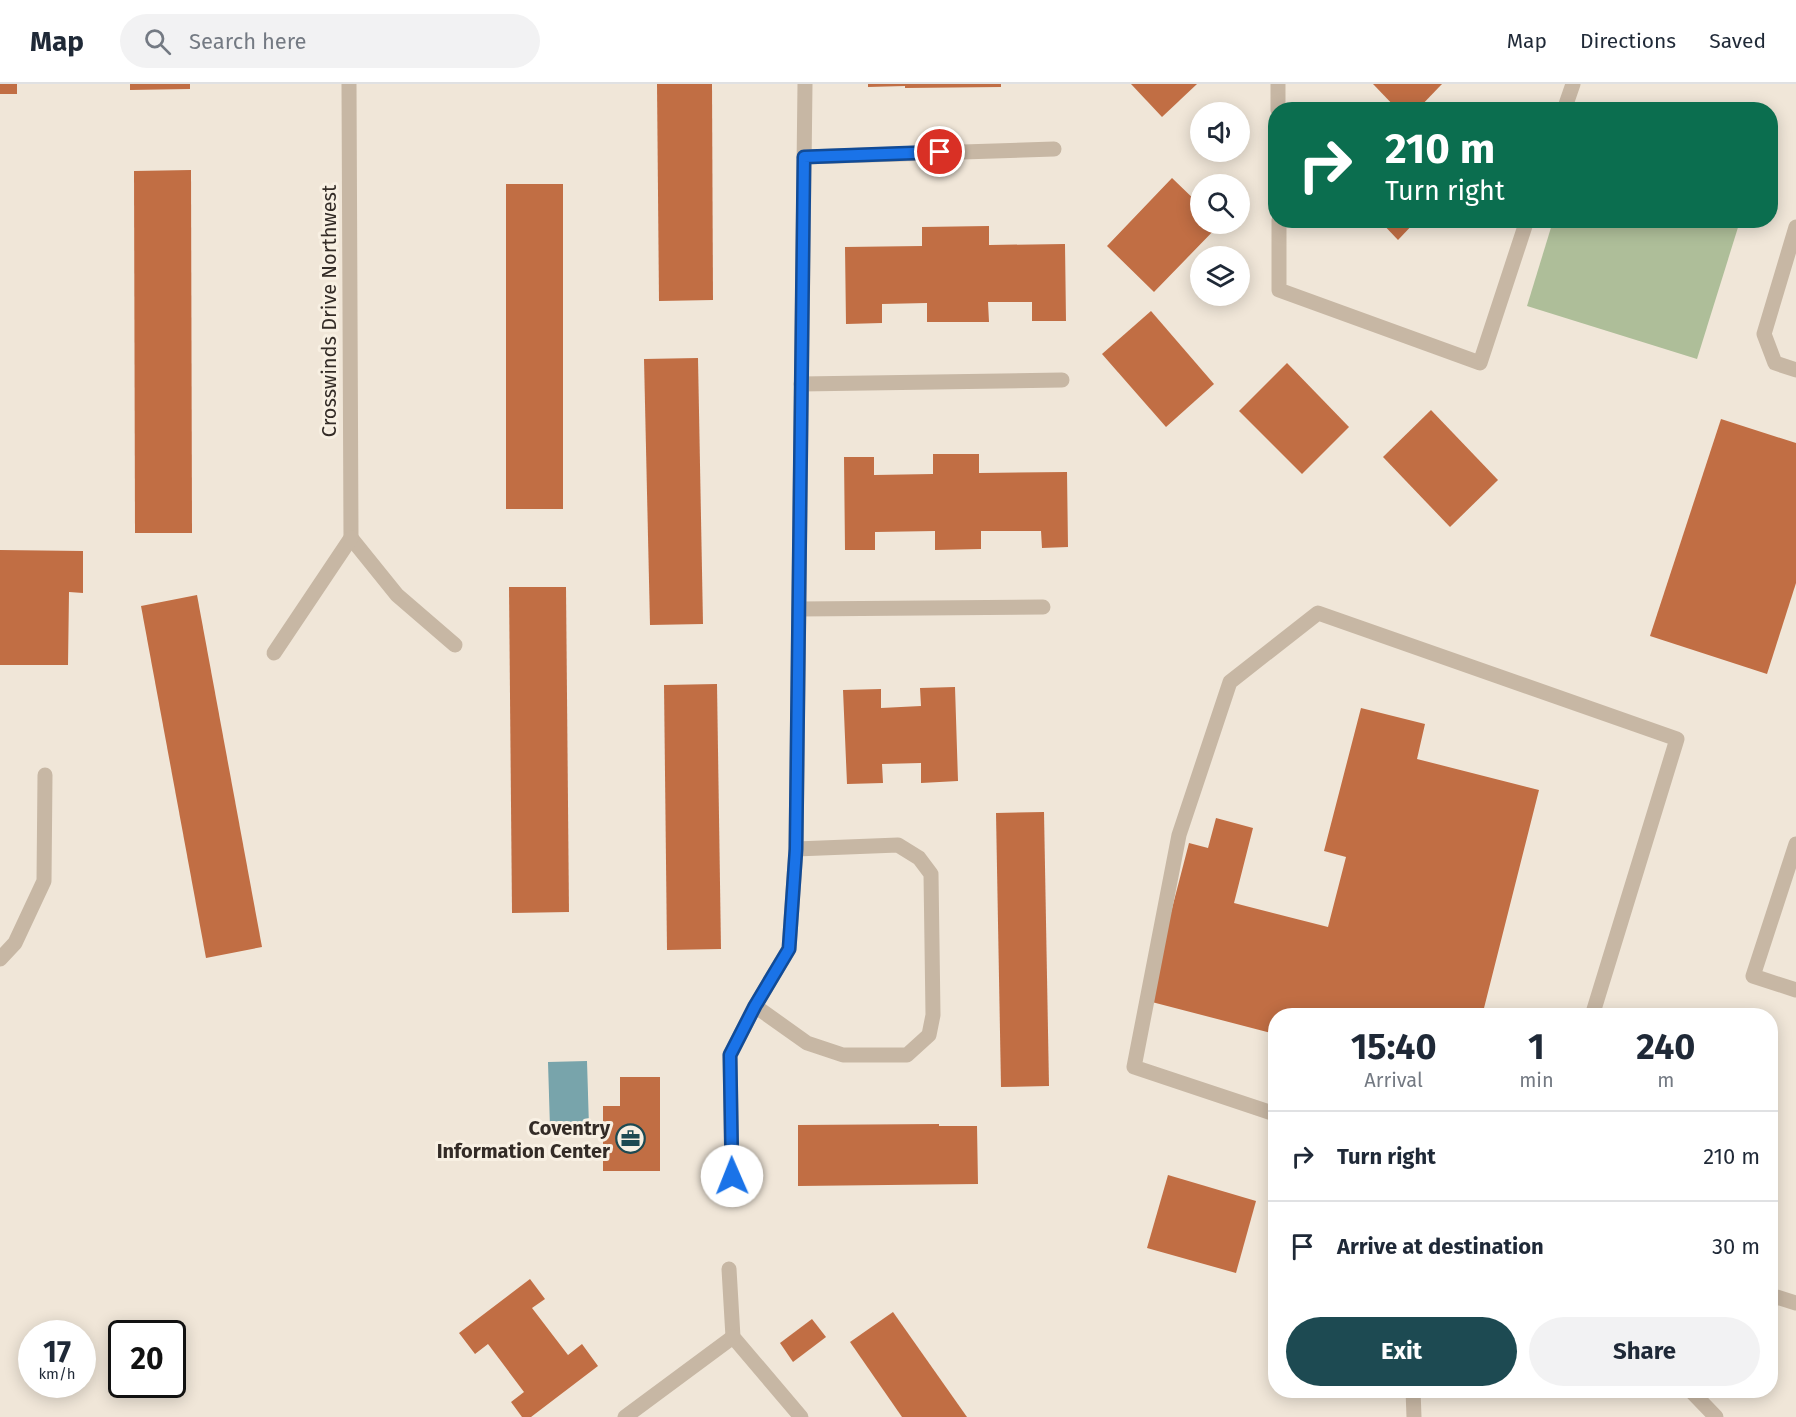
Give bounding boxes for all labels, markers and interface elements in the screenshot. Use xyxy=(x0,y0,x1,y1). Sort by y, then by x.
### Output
search box xyxy=(120,14,540,68)
text: Map xyxy=(30,25,84,58)
icon: search xyxy=(141,25,174,58)
text: Search here xyxy=(189,28,307,55)
text: Map xyxy=(1507,28,1547,54)
text: Directions xyxy=(1580,28,1676,54)
text: Saved xyxy=(1709,28,1766,54)
map controls xyxy=(1190,102,1250,306)
button: sound xyxy=(1190,102,1250,162)
text: 210 m xyxy=(1385,124,1495,174)
pin xyxy=(914,126,965,177)
icon: right xyxy=(1286,126,1364,204)
icon: arrive xyxy=(923,135,956,168)
button: search xyxy=(1190,174,1250,234)
text: Turn right xyxy=(1385,175,1505,207)
street label: Crosswinds Drive Northwest xyxy=(317,184,341,437)
button: layers xyxy=(1190,246,1250,306)
text: 15:40 xyxy=(1351,1025,1437,1069)
text: 1 xyxy=(1528,1025,1545,1069)
text: 240 xyxy=(1636,1025,1695,1069)
text: Arrival xyxy=(1364,1068,1423,1092)
text: min xyxy=(1519,1068,1554,1092)
text: m xyxy=(1657,1068,1674,1092)
place label: Coventry Information Center xyxy=(437,1116,611,1163)
office icon: Coventry Information Center xyxy=(615,1123,647,1155)
icon: right xyxy=(1286,1140,1319,1173)
text: Turn right xyxy=(1337,1143,1436,1170)
text: 210 m xyxy=(1703,1143,1760,1170)
position arrow xyxy=(700,1144,764,1208)
icon: arrive xyxy=(1286,1230,1319,1263)
text: Arrive at destination xyxy=(1337,1233,1544,1260)
text: 30 m xyxy=(1712,1233,1760,1260)
button: Exit xyxy=(1286,1317,1517,1386)
button: Share xyxy=(1529,1317,1760,1386)
speed limit sign: 20 xyxy=(108,1320,186,1398)
text: 17 xyxy=(43,1334,71,1370)
text: km/h xyxy=(38,1365,76,1383)

